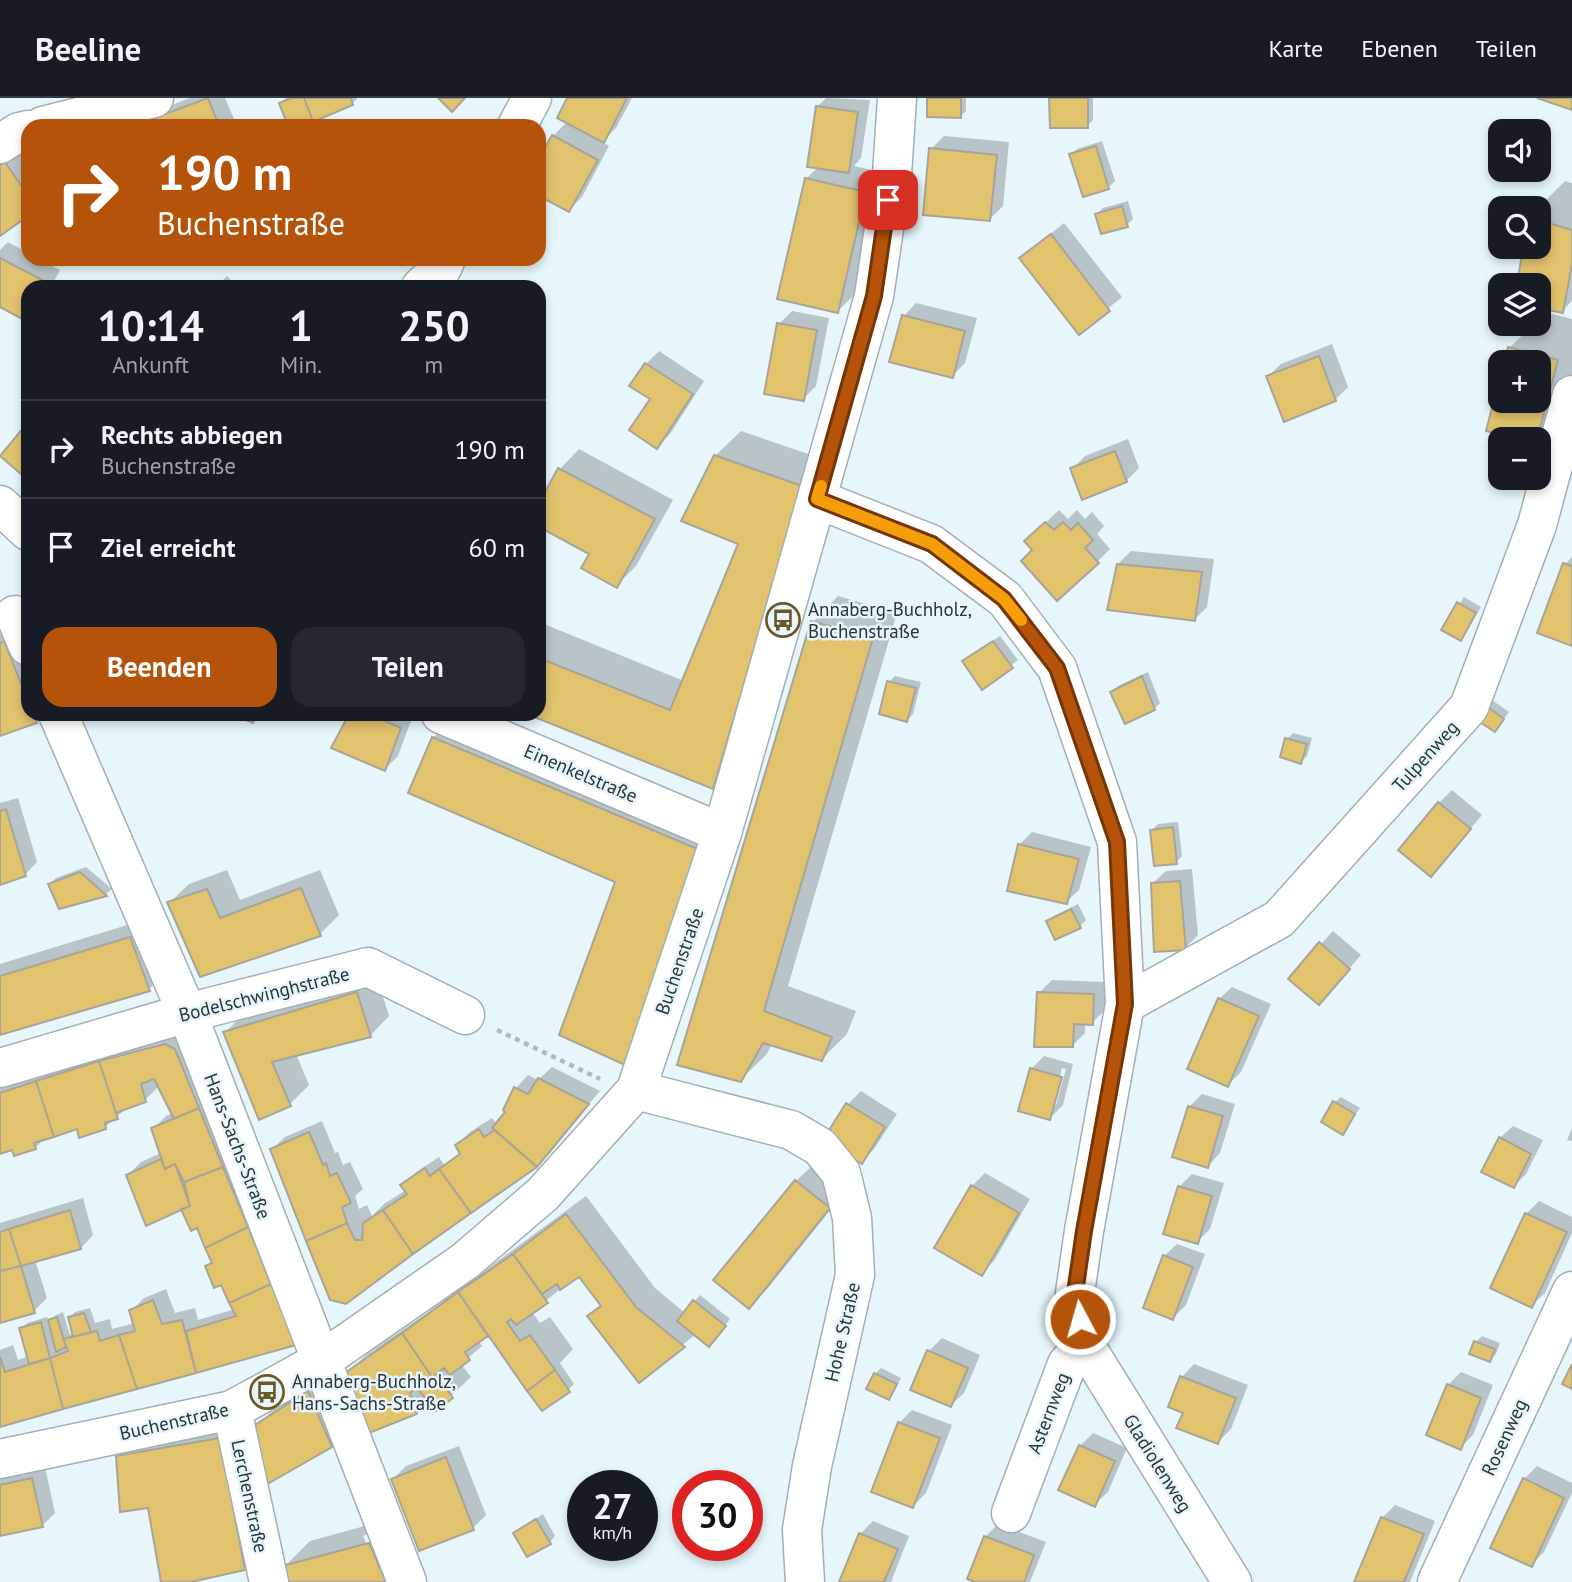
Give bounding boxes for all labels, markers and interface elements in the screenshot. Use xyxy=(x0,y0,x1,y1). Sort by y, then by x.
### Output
text: Beeline xyxy=(35,27,141,70)
text: Karte xyxy=(1269,33,1323,64)
text: Ebenen xyxy=(1361,33,1438,64)
text: Teilen xyxy=(1476,33,1537,64)
map controls xyxy=(1488,119,1551,490)
button: sound xyxy=(1488,119,1551,182)
text: 190 m xyxy=(157,140,292,204)
icon: right xyxy=(42,147,133,238)
pin xyxy=(858,170,918,230)
icon: arrive xyxy=(869,181,907,219)
button: search xyxy=(1488,196,1551,259)
text: Buchenstraße xyxy=(157,202,345,244)
button: layers xyxy=(1488,273,1551,336)
text: 10:14 xyxy=(97,298,204,353)
text: 1 xyxy=(289,298,313,353)
text: 250 xyxy=(398,298,470,353)
text: Ankunft xyxy=(112,350,189,379)
text: Min. xyxy=(280,350,322,379)
text: m xyxy=(425,350,443,379)
button: + xyxy=(1488,350,1551,413)
text: Rechts abbiegen xyxy=(101,418,283,451)
button: − xyxy=(1488,427,1551,490)
icon: right xyxy=(42,430,80,468)
text: 190 m xyxy=(454,433,525,466)
text: Buchenstraße xyxy=(101,451,236,480)
icon: arrive xyxy=(42,528,80,566)
text: Ziel erreicht xyxy=(101,531,236,564)
text: 60 m xyxy=(469,531,525,564)
place label: Annaberg-Buchholz, Buchenstraße xyxy=(808,597,972,643)
bus stop icon: Annaberg-Buchholz, Buchenstraße xyxy=(764,601,802,639)
button: Beenden xyxy=(42,627,277,707)
button: Teilen xyxy=(291,627,525,707)
street label: Tulpenweg xyxy=(1387,715,1463,797)
street label: Einenkelstraße xyxy=(521,738,641,808)
street label: Buchenstraße xyxy=(649,904,709,1018)
street label: Bodelschwinghstraße xyxy=(176,961,352,1027)
street label: Hans-Sachs-Straße xyxy=(199,1070,277,1222)
street label: Hohe Straße xyxy=(819,1280,865,1384)
position arrow xyxy=(1043,1282,1117,1356)
place label: Annaberg-Buchholz, Hans-Sachs-Straße xyxy=(292,1369,456,1415)
street label: Asternweg xyxy=(1022,1369,1074,1457)
bus stop icon: Annaberg-Buchholz, Hans-Sachs-Straße xyxy=(248,1373,286,1411)
street label: Rosenweg xyxy=(1476,1395,1532,1479)
street label: Buchenstraße xyxy=(117,1397,231,1445)
street label: Gladiolenweg xyxy=(1118,1410,1198,1516)
street label: Lerchenstraße xyxy=(226,1437,274,1555)
speed limit sign: 30 xyxy=(672,1470,763,1561)
text: 27 xyxy=(593,1483,632,1529)
text: km/h xyxy=(593,1521,632,1544)

